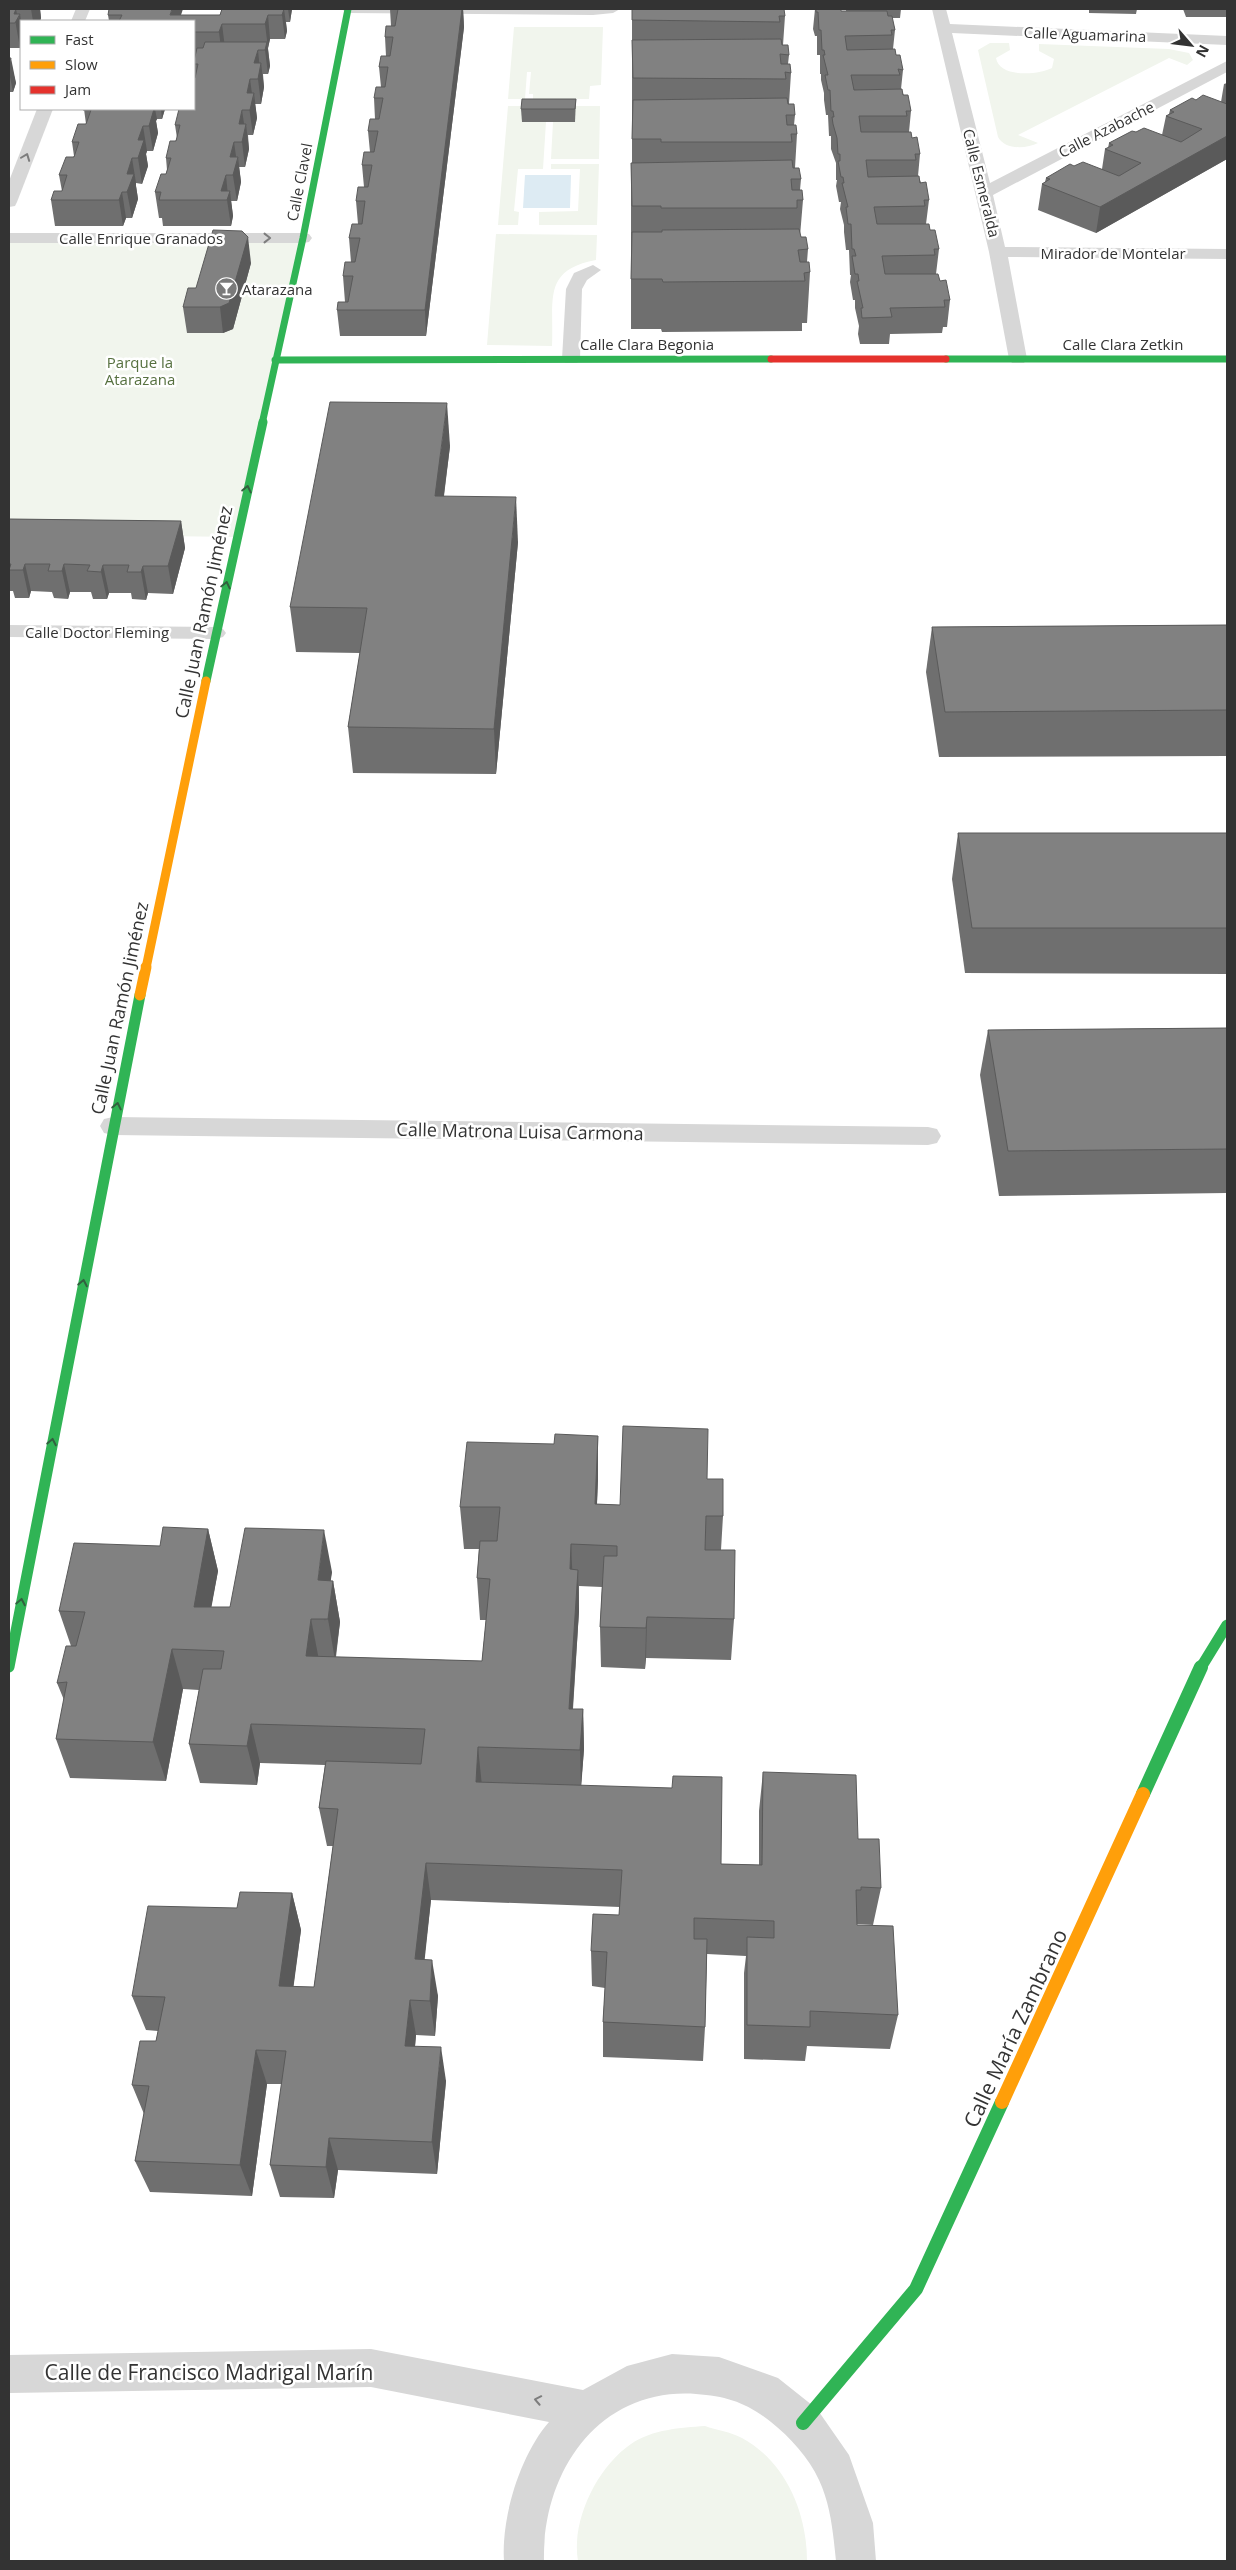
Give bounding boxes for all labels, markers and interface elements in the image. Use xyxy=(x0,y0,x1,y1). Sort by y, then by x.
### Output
legend xyxy=(20,20,195,110)
north arrow xyxy=(1166,20,1216,70)
street label: Calle Aguamarina xyxy=(1023,22,1147,46)
text: Fast xyxy=(65,29,94,49)
text: N xyxy=(1192,42,1214,61)
text: Slow xyxy=(65,54,98,74)
text: Jam xyxy=(63,79,91,99)
street label: Calle Azabache xyxy=(1055,96,1157,162)
street label: Calle Esmeralda xyxy=(959,127,1005,239)
street label: Calle Clavel xyxy=(282,141,316,223)
one-way arrow xyxy=(20,153,30,162)
street label: Calle Enrique Granados xyxy=(59,228,223,248)
one-way arrow xyxy=(264,233,272,243)
street label: Mirador de Montelar xyxy=(1040,243,1186,263)
bar icon: Atarazana xyxy=(214,277,238,301)
place label: Atarazana xyxy=(242,279,313,299)
street label: Calle Clara Begonia xyxy=(580,334,714,354)
street label: Calle Clara Zetkin xyxy=(1063,334,1183,354)
park label: Parque la Atarazana xyxy=(105,352,175,389)
one-way arrow xyxy=(242,485,252,494)
street label: Calle Juan Ramón Jiménez xyxy=(169,503,237,721)
one-way arrow xyxy=(220,581,231,590)
street label: Calle Doctor Fleming xyxy=(25,622,169,642)
street label: Calle Juan Ramón Jiménez xyxy=(85,899,153,1117)
one-way arrow xyxy=(111,1102,122,1110)
street label: Calle Matrona Luisa Carmona xyxy=(396,1117,644,1145)
one-way arrow xyxy=(77,1278,87,1287)
one-way arrow xyxy=(46,1438,57,1447)
one-way arrow xyxy=(16,1597,26,1606)
street label: Calle María Zambrano xyxy=(957,1924,1073,2132)
street label: Calle de Francisco Madrigal Marín xyxy=(45,2358,373,2386)
one-way arrow xyxy=(534,2396,542,2406)

